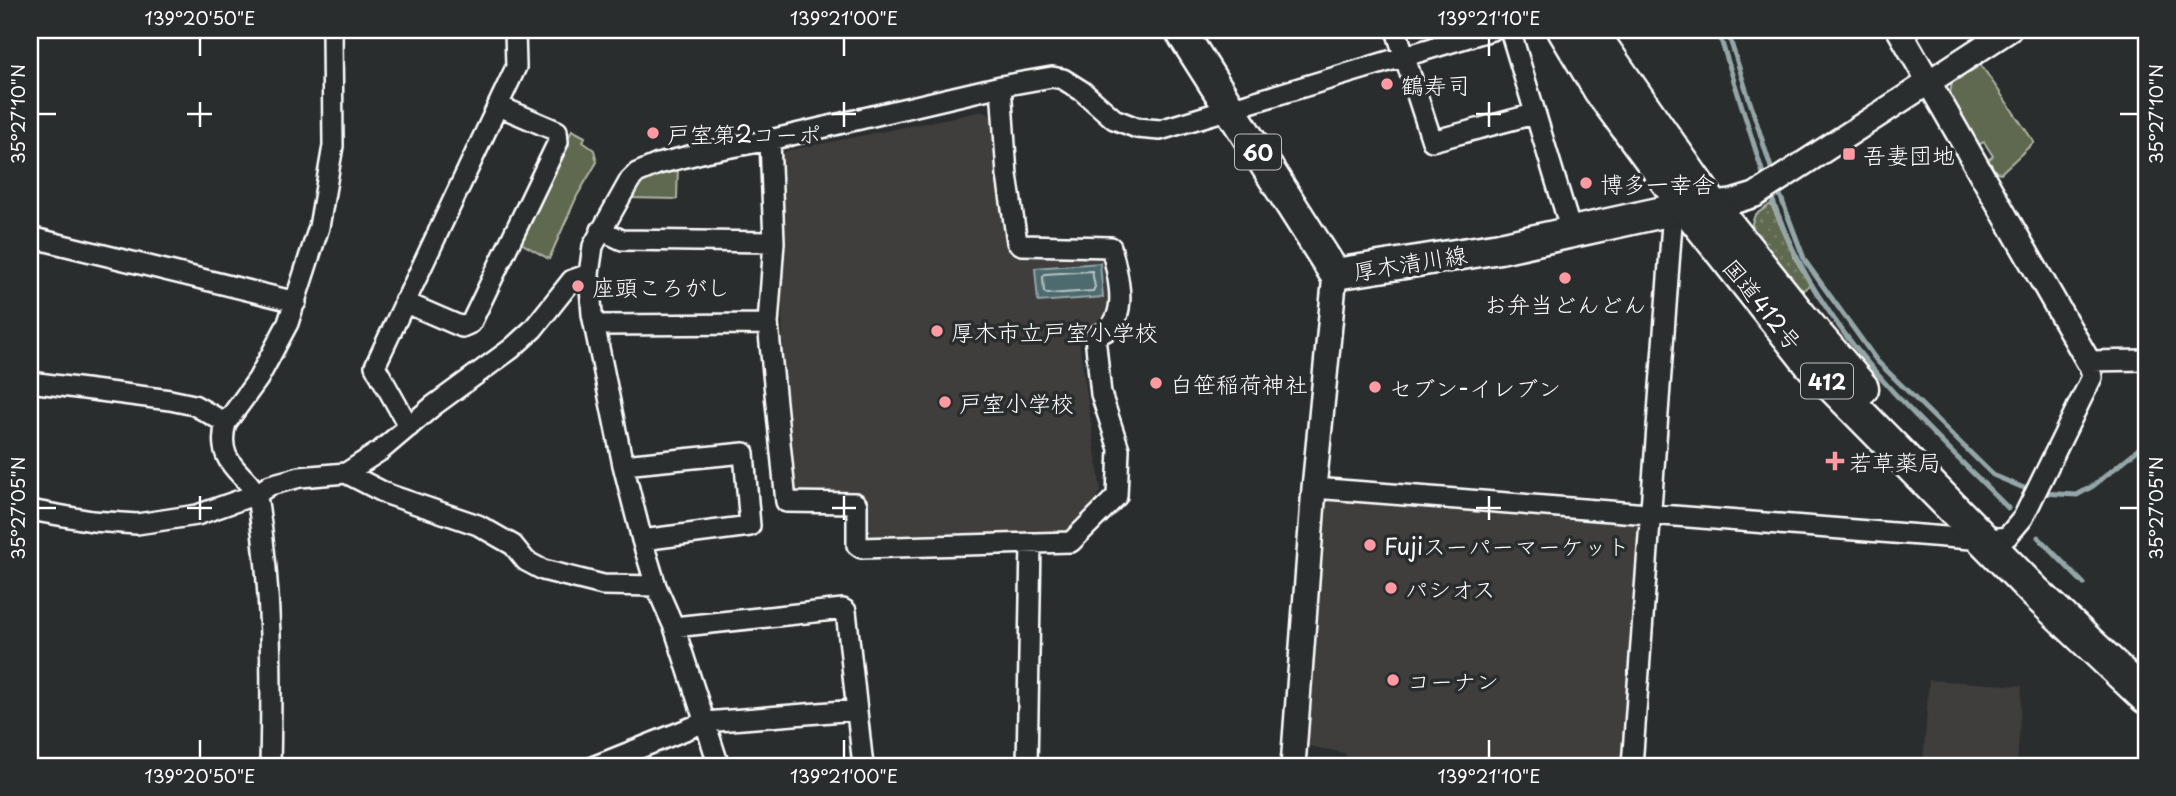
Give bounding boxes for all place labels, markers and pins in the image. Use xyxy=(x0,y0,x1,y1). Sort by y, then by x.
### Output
place label: 鶴寿司 xyxy=(1401,67,1470,102)
marker: 鶴寿司 xyxy=(1379,76,1395,92)
place label: 戸室第2コーポ xyxy=(667,116,821,151)
marker: 戸室第2コーポ xyxy=(645,125,661,141)
place label: 吾妻団地 xyxy=(1863,137,1955,172)
marker: 吾妻団地 xyxy=(1841,146,1857,162)
place label: 博多一幸舎 xyxy=(1600,166,1715,201)
marker: 博多一幸舎 xyxy=(1578,175,1594,191)
place label: 座頭ころがし xyxy=(592,269,730,304)
marker: お弁当どんどん xyxy=(1557,270,1573,286)
marker: 座頭ころがし xyxy=(570,278,586,294)
place label: お弁当どんどん xyxy=(1484,286,1646,321)
place label: 厚木市立戸室小学校 xyxy=(951,314,1158,349)
marker: 厚木市立戸室小学校 xyxy=(929,323,945,339)
place label: 白笹稲荷神社 xyxy=(1170,366,1308,401)
place label: セブン-イレブン xyxy=(1389,370,1561,405)
marker: 白笹稲荷神社 xyxy=(1148,375,1164,391)
marker: セブン-イレブン xyxy=(1367,379,1383,395)
place label: 戸室小学校 xyxy=(959,385,1074,420)
marker: 戸室小学校 xyxy=(937,394,953,410)
place label: 若草薬局 xyxy=(1849,444,1941,479)
marker: 若草薬局 xyxy=(1827,453,1843,469)
place label: Fujiスーパーマーケット xyxy=(1384,528,1630,563)
marker: Fujiスーパーマーケット xyxy=(1362,537,1378,553)
place label: パシオス xyxy=(1405,571,1496,606)
marker: パシオス xyxy=(1383,580,1399,596)
place label: コーナン xyxy=(1407,663,1499,698)
marker: コーナン xyxy=(1385,672,1401,688)

